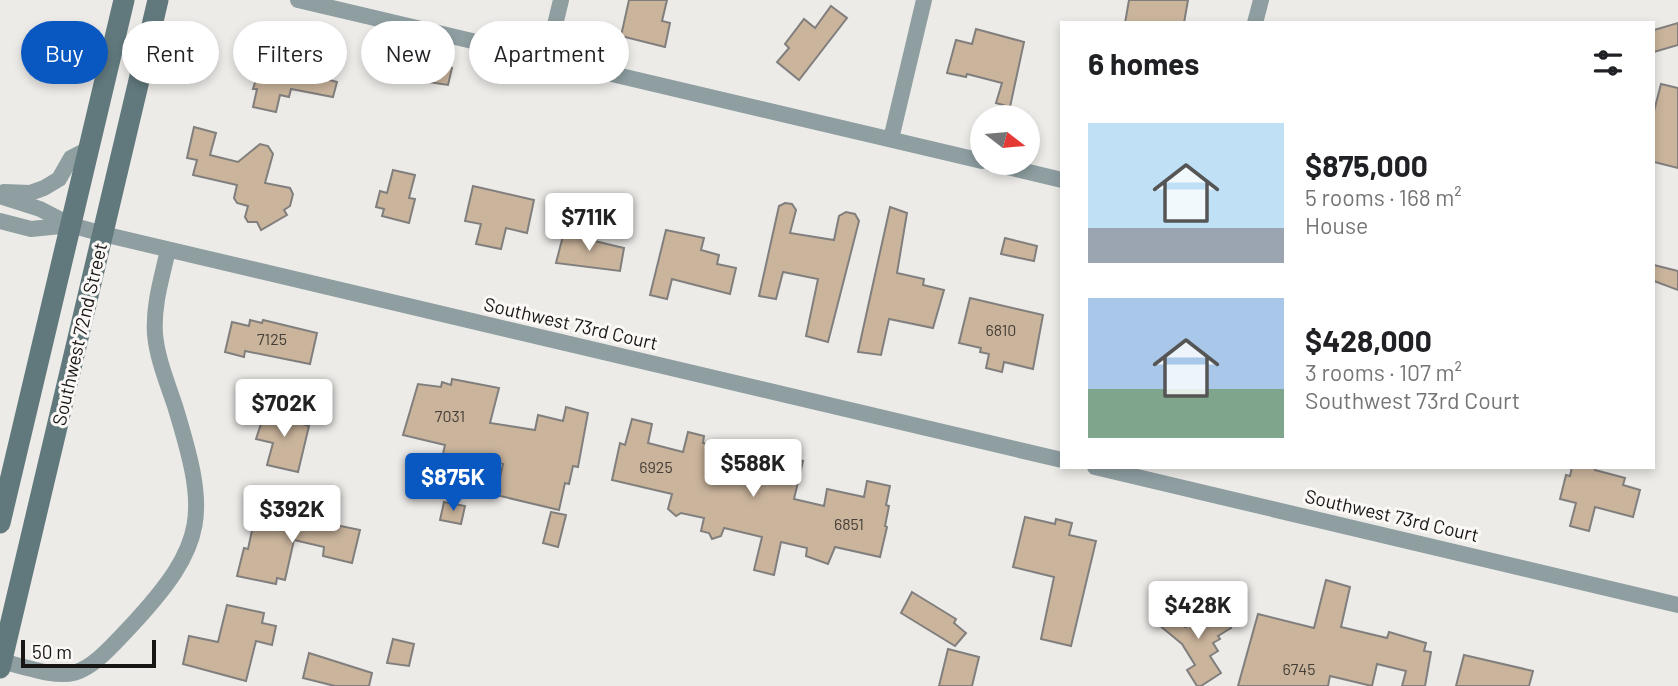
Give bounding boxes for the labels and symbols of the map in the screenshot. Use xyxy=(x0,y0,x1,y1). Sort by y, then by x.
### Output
north arrow xyxy=(970,105,1040,175)
pin: $711K xyxy=(540,194,638,253)
street label: Southwest 72nd Street xyxy=(47,240,111,428)
street label: Southwest 73rd Court xyxy=(482,292,660,354)
house number: 6810 xyxy=(986,320,1016,339)
house number: 7125 xyxy=(257,329,287,348)
pin: $702K xyxy=(235,380,333,439)
house number: 7031 xyxy=(435,406,465,425)
pin: $588K xyxy=(704,440,802,499)
pin: $875K xyxy=(404,454,502,513)
house number: 6925 xyxy=(639,457,673,476)
street label: Southwest 73rd Court xyxy=(1303,484,1481,546)
pin: $392K xyxy=(243,486,341,545)
house number: 6851 xyxy=(834,514,864,533)
pin: $428K xyxy=(1149,582,1247,641)
scale bar xyxy=(21,637,156,669)
house number: 6745 xyxy=(1283,659,1315,678)

